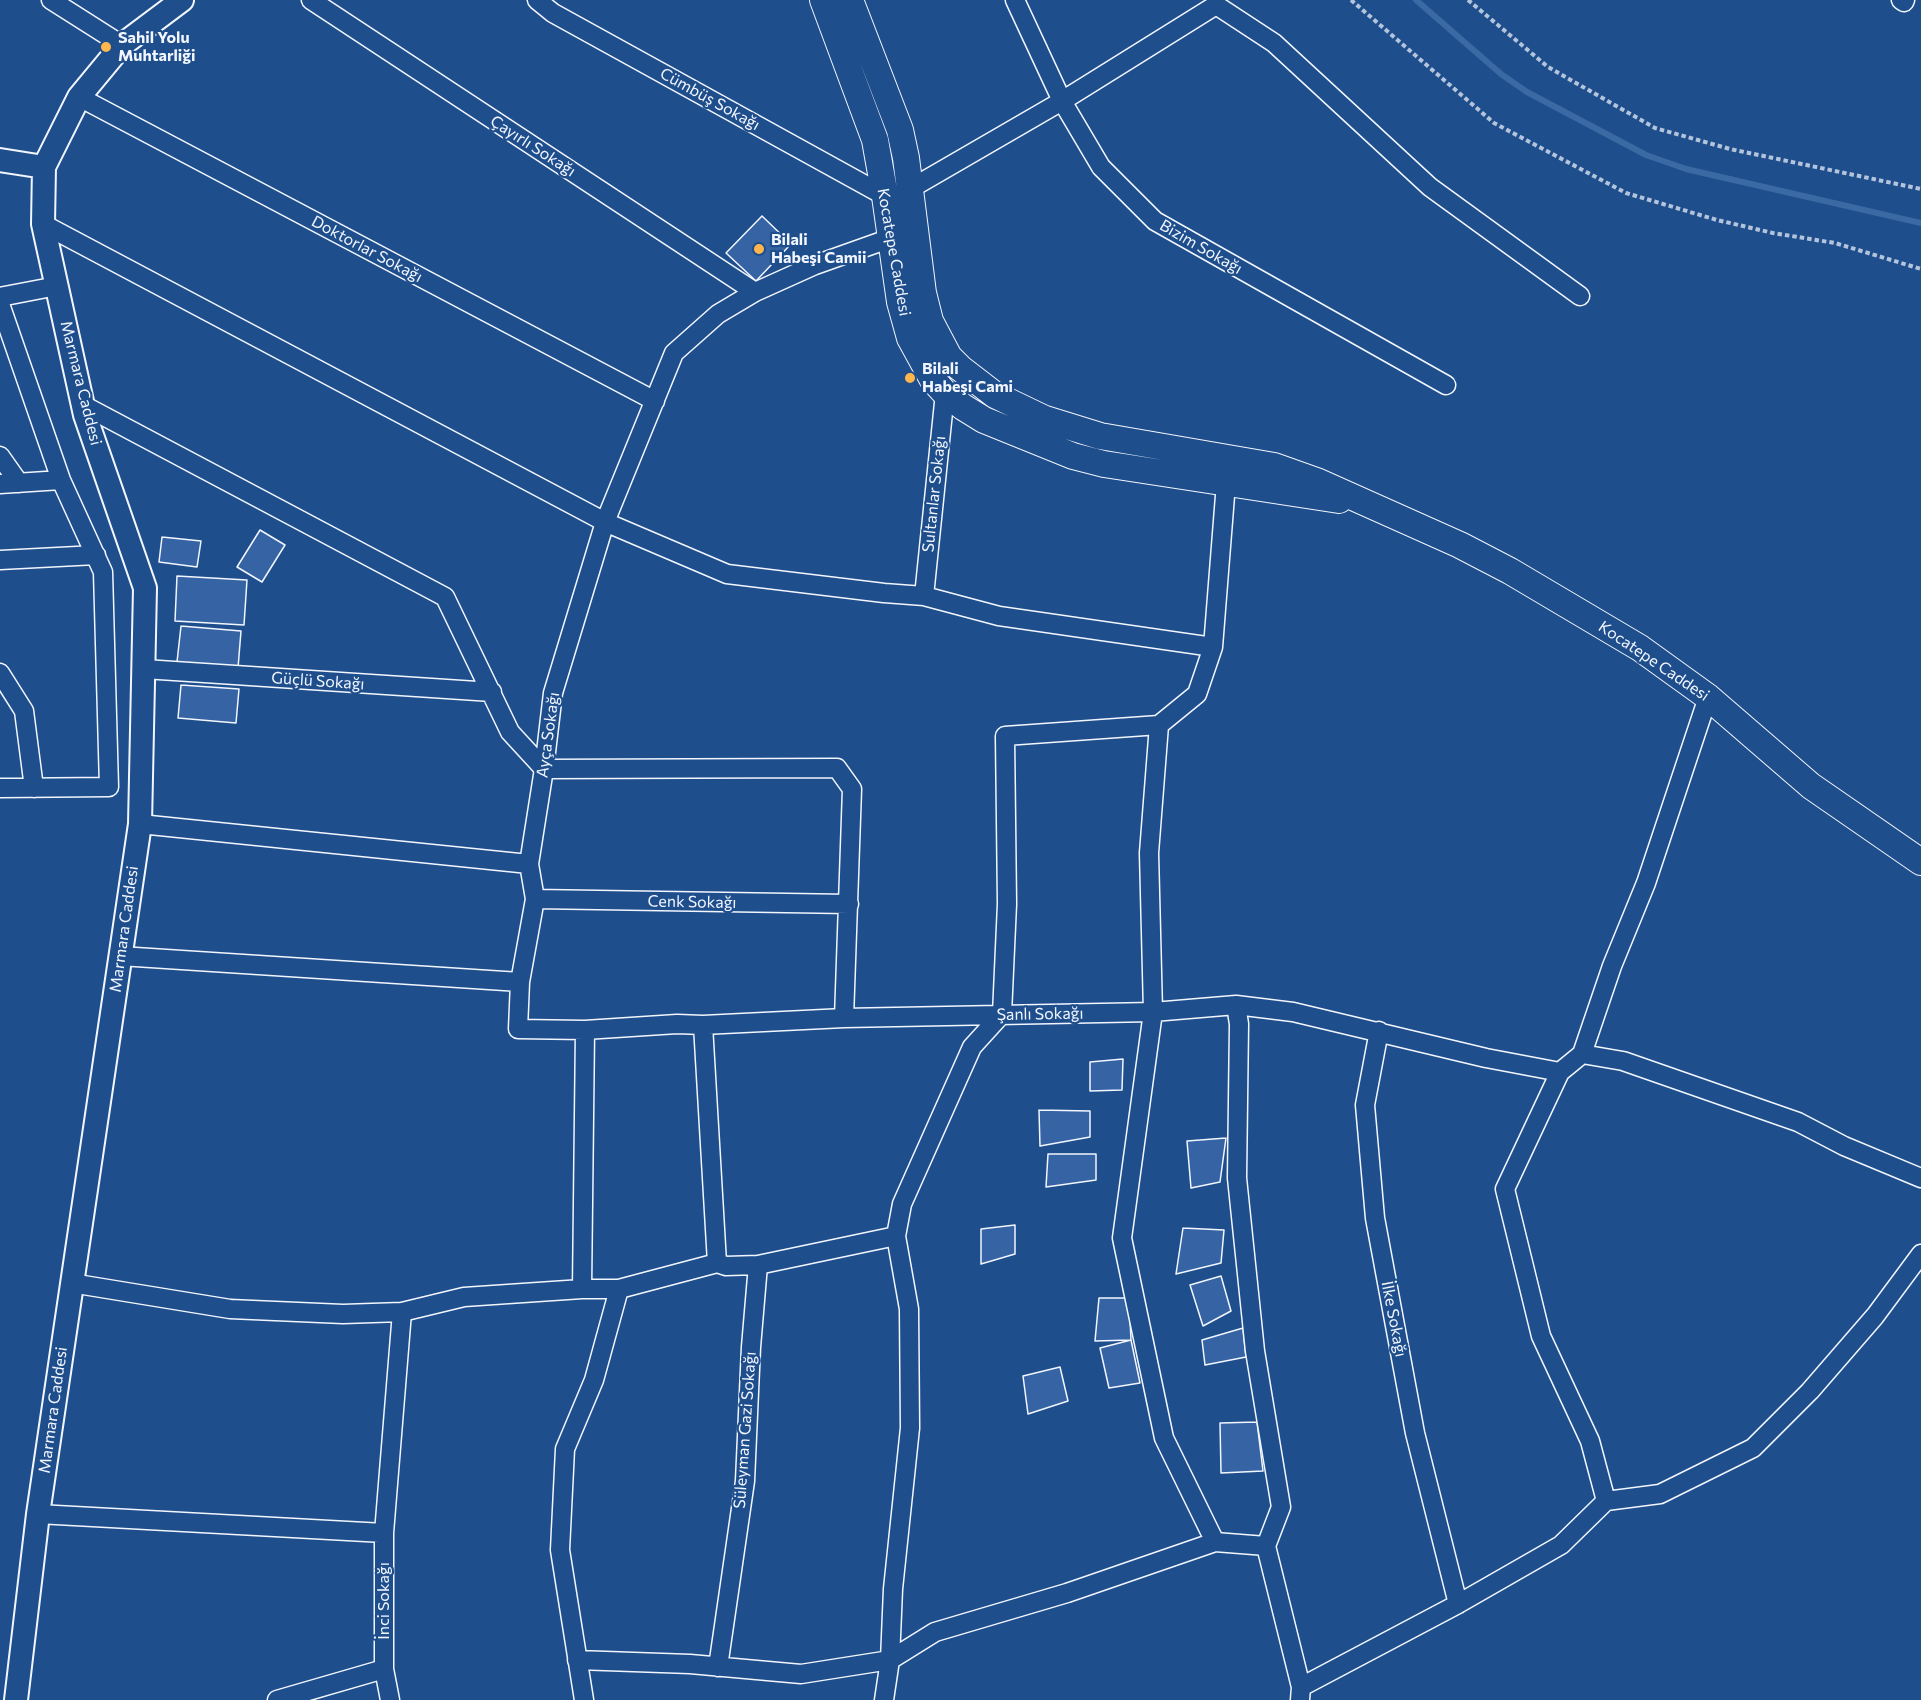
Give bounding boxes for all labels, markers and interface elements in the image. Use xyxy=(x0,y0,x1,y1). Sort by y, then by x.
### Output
place label: Sahil Yolu Muhtarliği xyxy=(118,28,196,66)
marker: Sahil Yolu Muhtarliği xyxy=(99,40,113,54)
street label: Cümbüş Sokağı xyxy=(657,64,763,134)
street label: Çayırlı Sokağı xyxy=(487,111,579,181)
street label: Kocatepe Caddesi xyxy=(873,187,915,317)
street label: Doktorlar Sokağı xyxy=(308,212,426,286)
street label: Bizim Sokağı xyxy=(1156,216,1246,278)
place label: Bilali Habeşi Camii xyxy=(771,230,867,268)
marker: Bilali Habeşi Camii xyxy=(752,242,766,256)
street label: Marmara Caddesi xyxy=(56,319,106,447)
place label: Bilali Habeşi Cami xyxy=(922,359,1013,397)
marker: Bilali Habeşi Cami xyxy=(903,371,917,385)
street label: Sultanlar Sokağı xyxy=(918,435,950,553)
street label: Kocatepe Caddesi xyxy=(1595,617,1713,705)
street label: Güçlü Sokağı xyxy=(271,668,365,694)
street label: Ayça Sokağı xyxy=(532,691,564,779)
street label: Marmara Caddesi xyxy=(106,865,142,993)
street label: Cenk Sokağı xyxy=(647,892,737,912)
street label: Şanlı Sokağı xyxy=(996,1004,1084,1024)
street label: İlke Sokağı xyxy=(1377,1279,1411,1359)
street label: Marmara Caddesi xyxy=(35,1346,71,1474)
street label: Süleyman Gazi Sokağı xyxy=(730,1351,760,1509)
street label: İnci Sokağı xyxy=(374,1562,394,1640)

